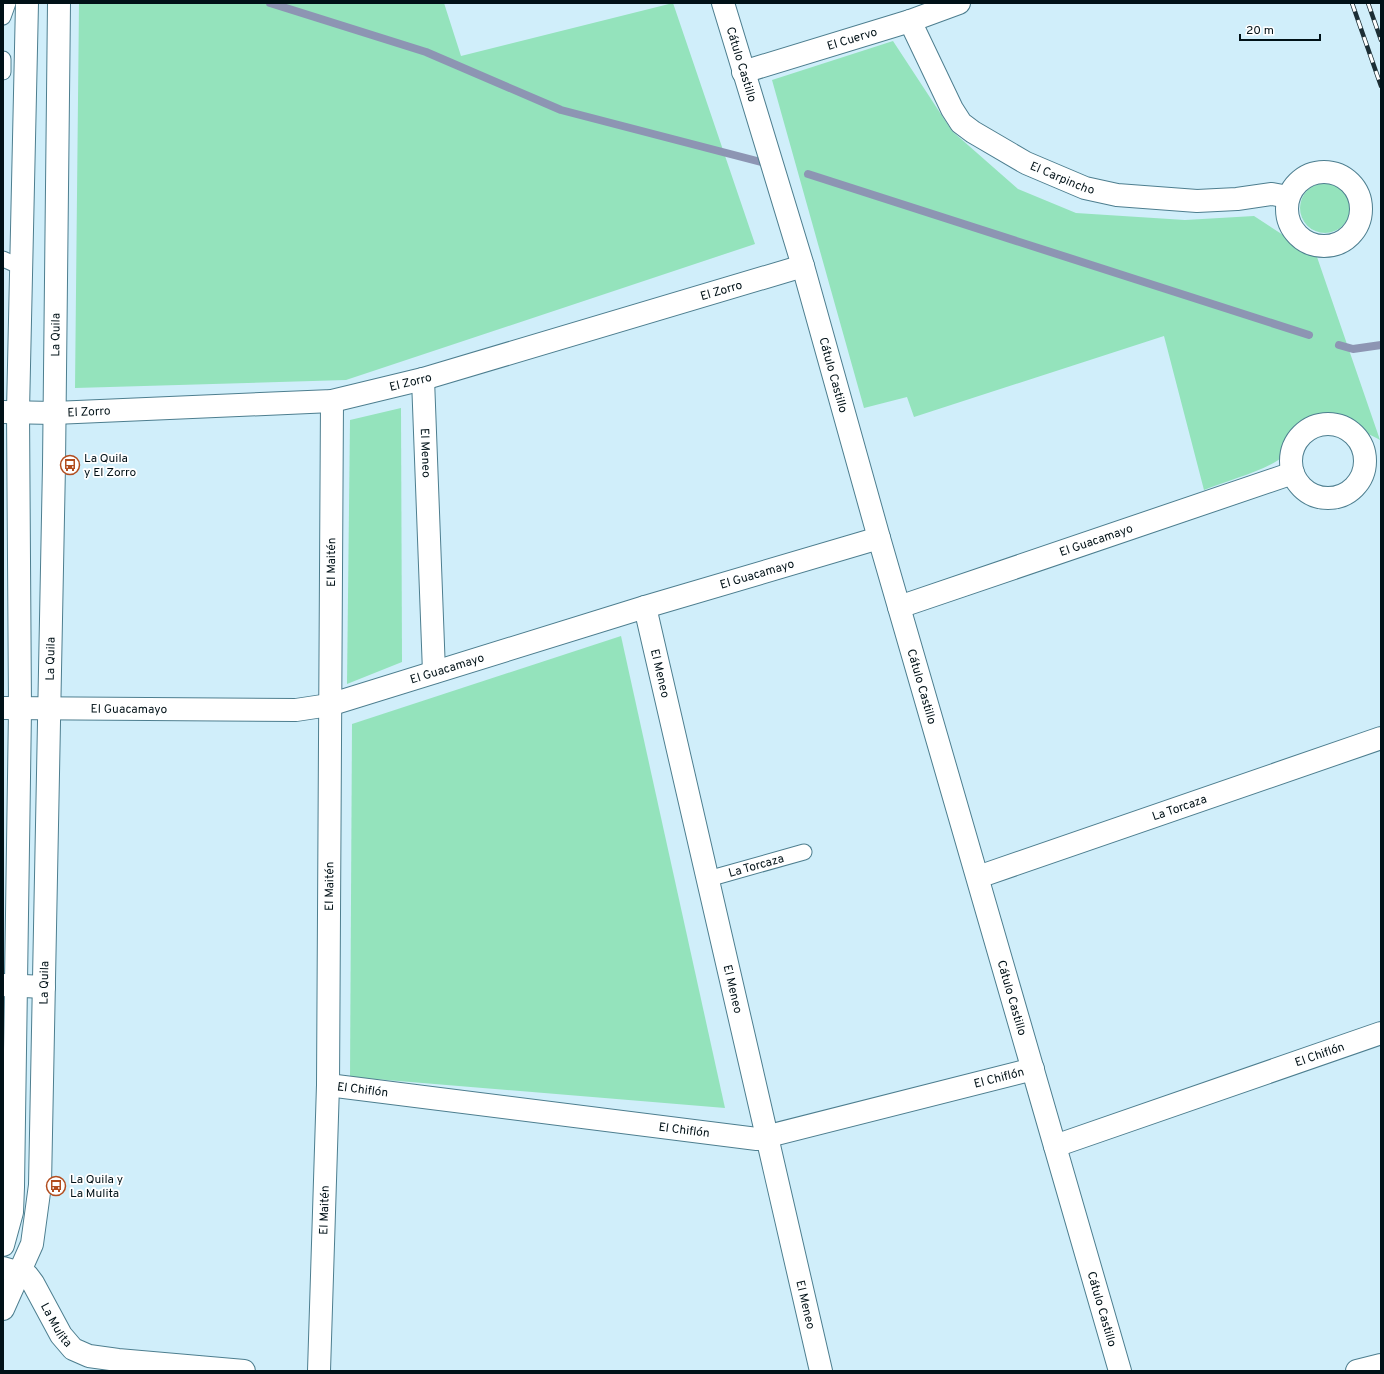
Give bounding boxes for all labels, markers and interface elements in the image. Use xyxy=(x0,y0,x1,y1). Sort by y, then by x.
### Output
scale bar xyxy=(1240,16,1320,42)
text: 20 m xyxy=(1246,23,1274,39)
street label: El Cuervo xyxy=(825,24,880,55)
street label: Cátulo Castillo xyxy=(722,25,760,104)
street label: El Carpincho xyxy=(1027,159,1096,199)
street label: El Zorro xyxy=(699,277,745,305)
street label: La Quila xyxy=(48,313,65,357)
street label: Cátulo Castillo xyxy=(814,336,851,415)
street label: El Zorro xyxy=(388,370,434,396)
street label: El Zorro xyxy=(67,404,111,421)
street label: El Meneo xyxy=(416,428,434,478)
place label: La Quila y El Zorro xyxy=(84,451,136,481)
bus stop icon: La Quila y El Zorro xyxy=(59,454,81,476)
street label: El Guacamayo xyxy=(1057,521,1135,561)
street label: El Maitén xyxy=(324,537,340,587)
street label: El Guacamayo xyxy=(718,556,797,593)
street label: La Quila xyxy=(43,637,60,681)
street label: El Meneo xyxy=(646,647,673,700)
street label: Cátulo Castillo xyxy=(903,647,940,727)
street label: El Guacamayo xyxy=(408,650,487,688)
street label: El Guacamayo xyxy=(91,702,168,718)
street label: La Torcaza xyxy=(1150,792,1209,825)
street label: La Torcaza xyxy=(727,851,786,882)
street label: El Maitén xyxy=(322,861,338,911)
street label: Cátulo Castillo xyxy=(993,959,1030,1038)
street label: La Quila xyxy=(37,961,53,1005)
street label: El Meneo xyxy=(719,963,745,1016)
street label: El Chiflón xyxy=(1293,1039,1347,1071)
street label: El Chiflón xyxy=(972,1065,1026,1093)
street label: El Chiflón xyxy=(336,1079,389,1102)
street label: El Chiflón xyxy=(658,1120,711,1142)
place label: La Quila y La Mulita xyxy=(70,1172,123,1202)
bus stop icon: La Quila y La Mulita xyxy=(45,1175,67,1197)
street label: El Maitén xyxy=(316,1185,334,1235)
street label: Cátulo Castillo xyxy=(1083,1270,1120,1349)
street label: El Meneo xyxy=(791,1279,818,1331)
street label: La Mulita xyxy=(36,1300,75,1351)

